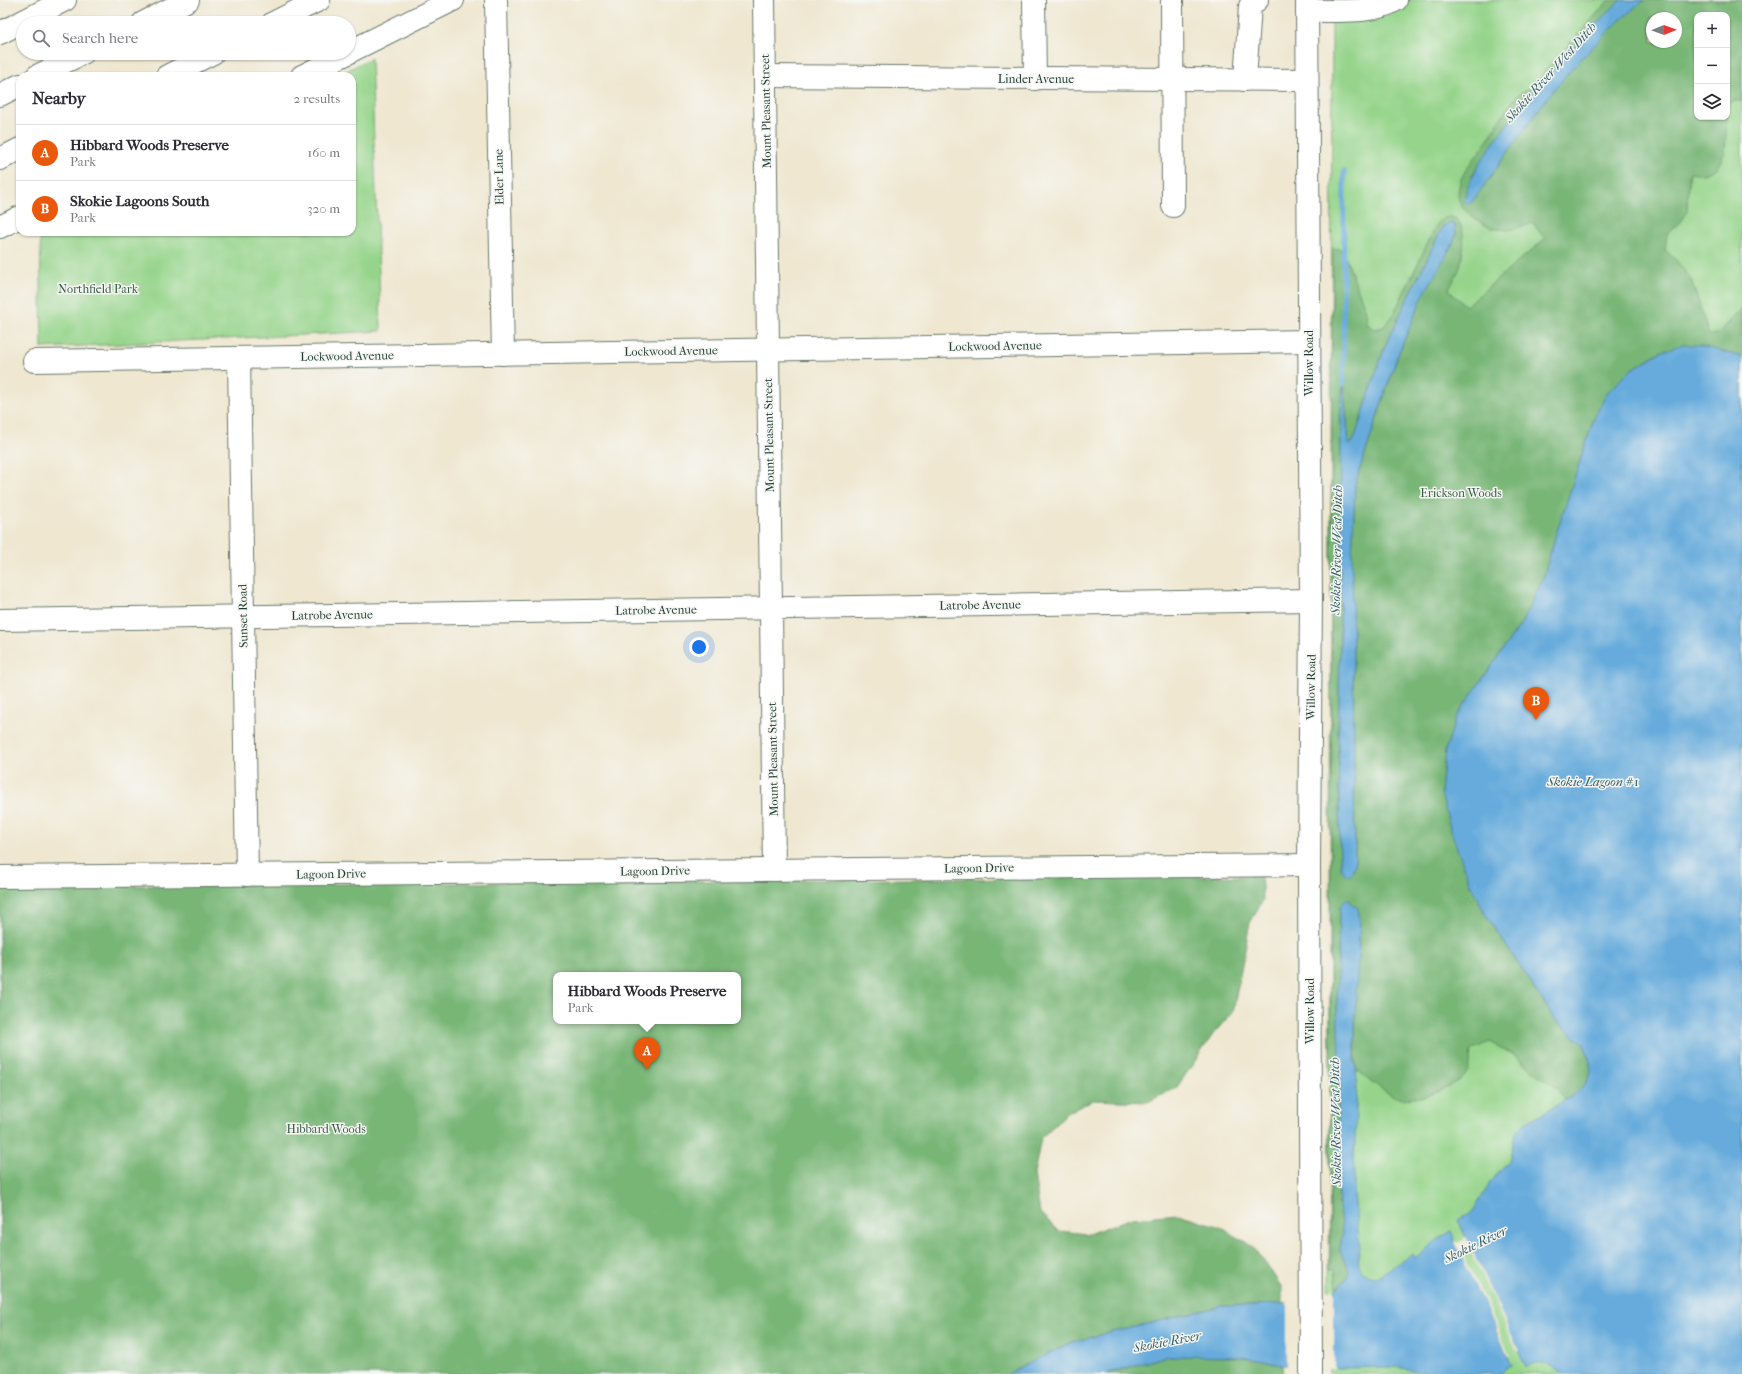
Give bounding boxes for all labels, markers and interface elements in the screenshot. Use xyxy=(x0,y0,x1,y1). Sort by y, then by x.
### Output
north arrow xyxy=(1646,12,1682,48)
map controls xyxy=(1694,12,1730,120)
button: + xyxy=(1694,12,1730,48)
search box xyxy=(16,16,356,60)
water label: Skokie River West Ditch xyxy=(1501,19,1599,126)
icon: search xyxy=(30,27,52,49)
text: Search here xyxy=(62,29,138,47)
button: − xyxy=(1694,48,1730,84)
street label: Mount Pleasant Street xyxy=(758,53,774,168)
street label: Linder Avenue xyxy=(998,72,1074,86)
button: layers xyxy=(1694,84,1730,120)
text: Nearby xyxy=(32,88,86,108)
text: 2 results xyxy=(294,91,340,106)
text: Hibbard Woods Preserve xyxy=(70,136,229,154)
text: A xyxy=(41,145,49,160)
text: 160 m xyxy=(308,145,340,160)
street label: Elder Lane xyxy=(492,149,506,205)
text: Park xyxy=(70,154,96,169)
text: Skokie Lagoons South xyxy=(70,192,209,210)
text: B xyxy=(41,201,49,216)
text: 320 m xyxy=(307,201,340,216)
text: Park xyxy=(70,210,96,225)
park label: Northfield Park xyxy=(58,282,139,296)
street label: Willow Road xyxy=(1302,330,1316,397)
street label: Lockwood Avenue xyxy=(948,338,1042,354)
street label: Lockwood Avenue xyxy=(624,343,718,359)
street label: Lockwood Avenue xyxy=(300,348,394,364)
street label: Mount Pleasant Street xyxy=(761,377,777,492)
water label: Skokie River West Ditch xyxy=(1328,485,1345,616)
park label: Erickson Woods xyxy=(1420,486,1502,500)
street label: Sunset Road xyxy=(235,583,251,648)
street label: Latrobe Avenue xyxy=(939,597,1021,613)
street label: Latrobe Avenue xyxy=(615,602,697,618)
street label: Latrobe Avenue xyxy=(291,607,373,623)
your location xyxy=(689,637,709,657)
street label: Willow Road xyxy=(1303,653,1319,721)
pin: B xyxy=(1523,687,1549,720)
street label: Mount Pleasant Street xyxy=(765,701,781,816)
water label: Skokie Lagoon #1 xyxy=(1546,774,1639,789)
street label: Lagoon Drive xyxy=(944,860,1014,876)
street label: Lagoon Drive xyxy=(620,863,690,879)
street label: Lagoon Drive xyxy=(296,866,366,882)
popup xyxy=(553,972,741,1024)
street label: Willow Road xyxy=(1303,978,1317,1045)
text: Hibbard Woods Preserve xyxy=(568,982,726,1000)
text: Park xyxy=(568,1000,593,1015)
pin: A xyxy=(634,1037,660,1070)
water label: Skokie River West Ditch xyxy=(1327,1057,1344,1188)
park label: Hibbard Woods xyxy=(286,1122,366,1136)
water label: Skokie River xyxy=(1440,1222,1510,1267)
water label: Skokie River xyxy=(1131,1327,1203,1356)

